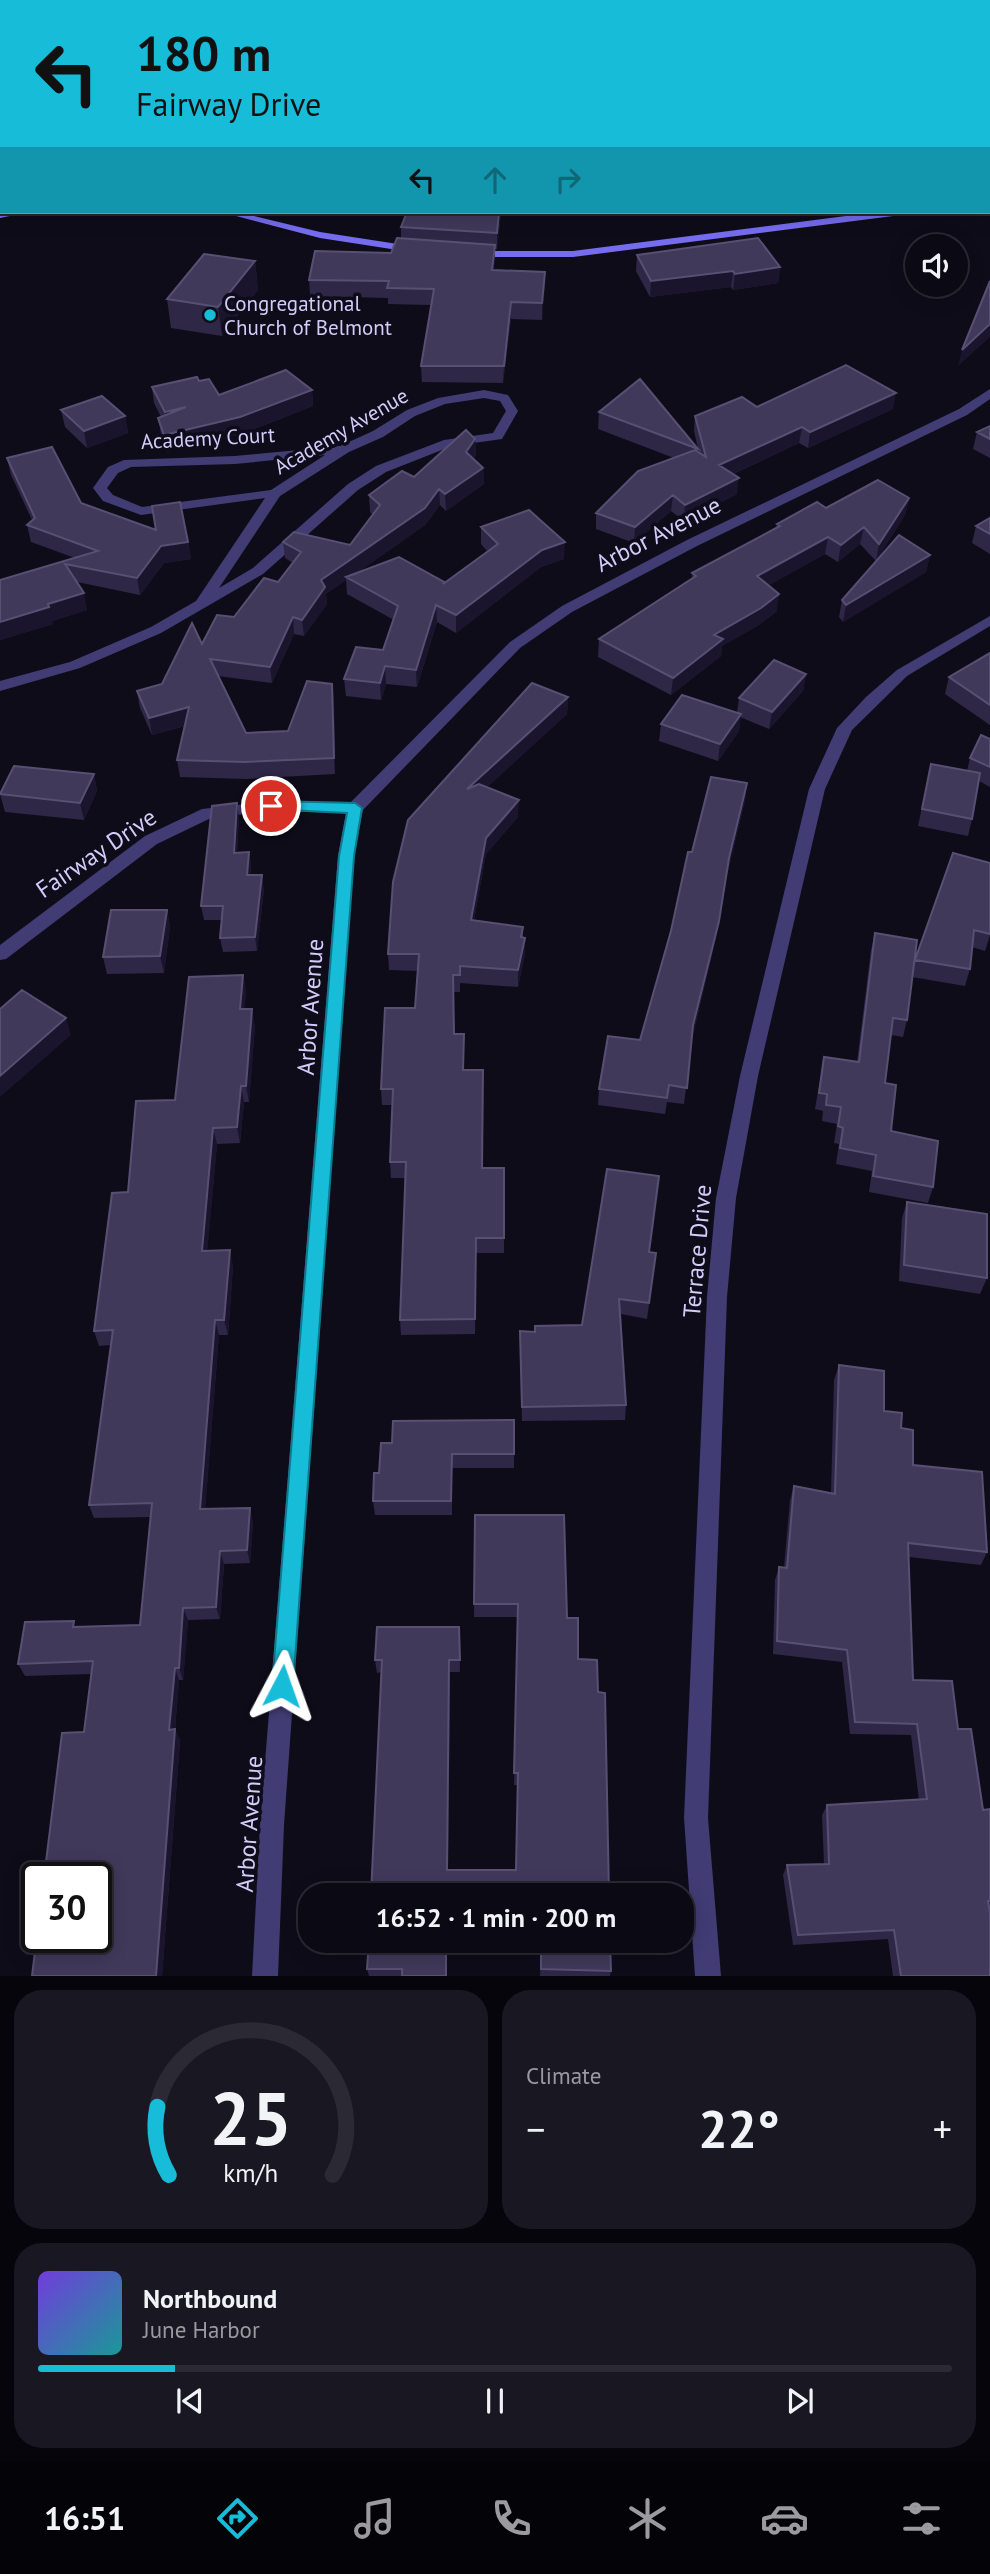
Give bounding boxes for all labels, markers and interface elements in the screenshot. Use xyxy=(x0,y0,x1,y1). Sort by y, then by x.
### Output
text: 180 m xyxy=(136,21,271,85)
icon: left xyxy=(21,28,112,119)
text: Fairway Drive xyxy=(136,83,321,125)
icon: left xyxy=(403,161,441,199)
icon: ahead xyxy=(476,161,514,199)
icon: right xyxy=(549,161,587,199)
map controls xyxy=(905,234,968,297)
button: sound xyxy=(905,234,968,297)
place label: Congregational Church of Belmont xyxy=(224,290,392,341)
marker: Congregational Church of Belmont xyxy=(202,307,218,323)
street label: Academy Avenue xyxy=(269,382,413,480)
street label: Academy Court xyxy=(140,421,276,455)
street label: Arbor Avenue xyxy=(590,489,726,579)
pin xyxy=(241,776,301,836)
icon: arrive xyxy=(252,787,290,825)
street label: Fairway Drive xyxy=(30,801,162,905)
street label: Arbor Avenue xyxy=(290,938,330,1076)
street label: Terrace Drive xyxy=(676,1183,718,1319)
position arrow xyxy=(245,1649,319,1723)
street label: Arbor Avenue xyxy=(229,1755,269,1893)
speed limit sign: 30 xyxy=(21,1862,112,1953)
text: 16:52 · 1 min · 200 m xyxy=(376,1901,616,1934)
text: Climate xyxy=(526,2061,601,2090)
text: 25 xyxy=(210,2072,292,2166)
text: 22° xyxy=(698,2095,780,2162)
text: − xyxy=(526,2104,545,2153)
text: + xyxy=(933,2104,952,2153)
text: km/h xyxy=(224,2157,278,2189)
text: Northbound xyxy=(143,2282,277,2315)
text: June Harbor xyxy=(143,2315,260,2344)
icon: previous xyxy=(171,2382,209,2420)
icon: pause xyxy=(476,2382,514,2420)
icon: next xyxy=(781,2382,819,2420)
icon: directions xyxy=(213,2494,262,2543)
icon: music xyxy=(350,2494,399,2543)
icon: phone xyxy=(487,2494,536,2543)
icon: climate xyxy=(623,2494,672,2543)
icon: car xyxy=(760,2494,809,2543)
icon: filters xyxy=(897,2494,946,2543)
text: 16:51 xyxy=(44,2497,125,2539)

